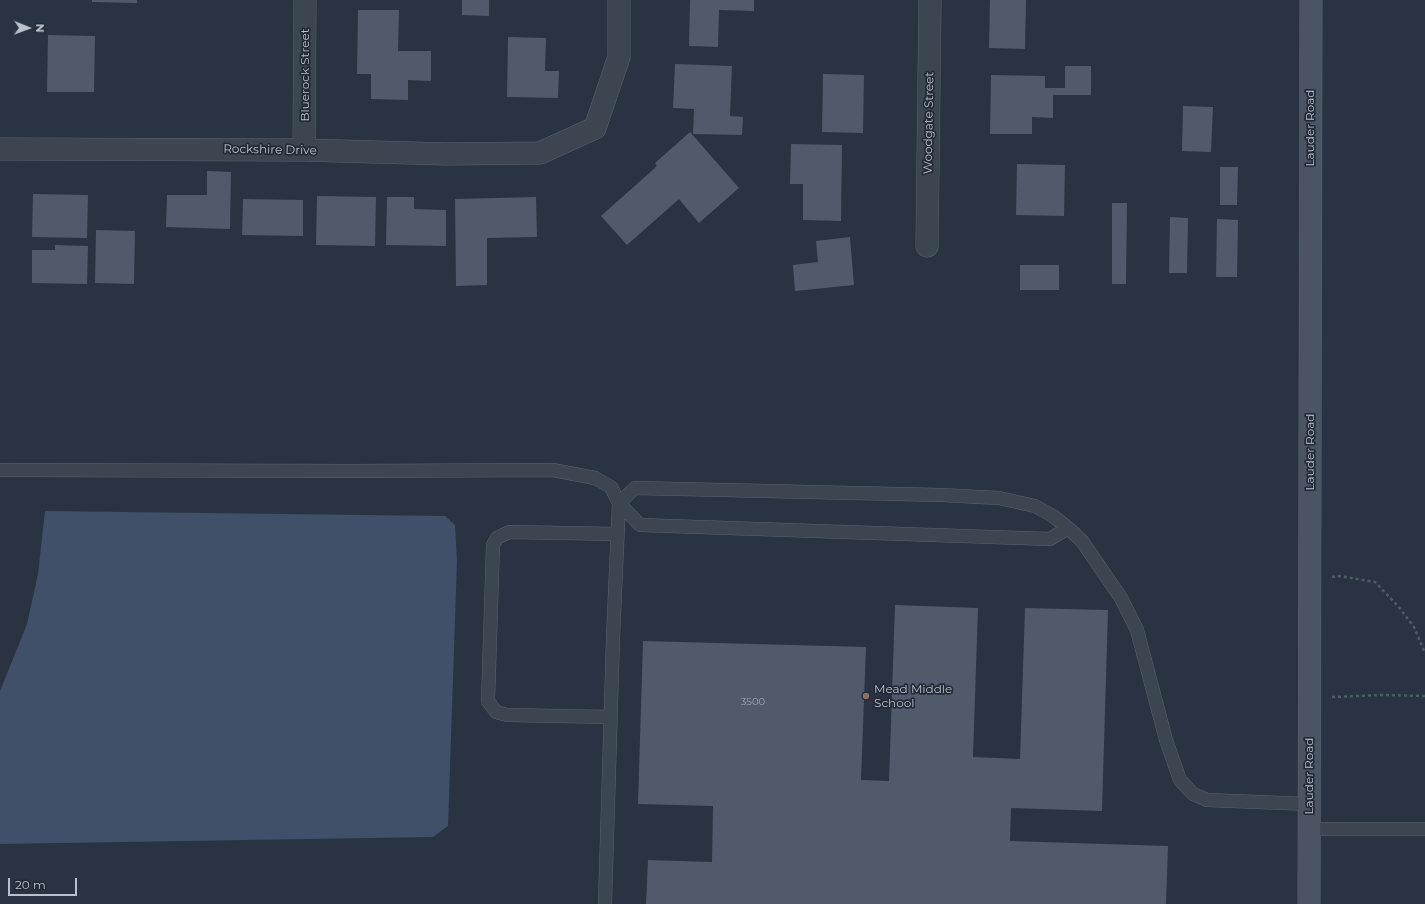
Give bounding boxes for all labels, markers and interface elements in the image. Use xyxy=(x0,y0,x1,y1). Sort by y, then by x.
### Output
north arrow xyxy=(8,8,48,48)
text: N xyxy=(33,24,47,33)
street label: Bluerock Street xyxy=(298,28,312,122)
street label: Woodgate Street xyxy=(921,72,937,174)
street label: Lauder Road xyxy=(1303,90,1317,166)
street label: Rockshire Drive xyxy=(223,142,317,158)
street label: Lauder Road xyxy=(1303,414,1317,490)
place label: Mead Middle School xyxy=(874,682,952,710)
marker: Mead Middle School xyxy=(861,691,871,701)
house number: 3500 xyxy=(741,696,765,708)
street label: Lauder Road xyxy=(1302,738,1316,814)
scale bar xyxy=(10,870,79,896)
text: 20 m xyxy=(15,877,46,892)

